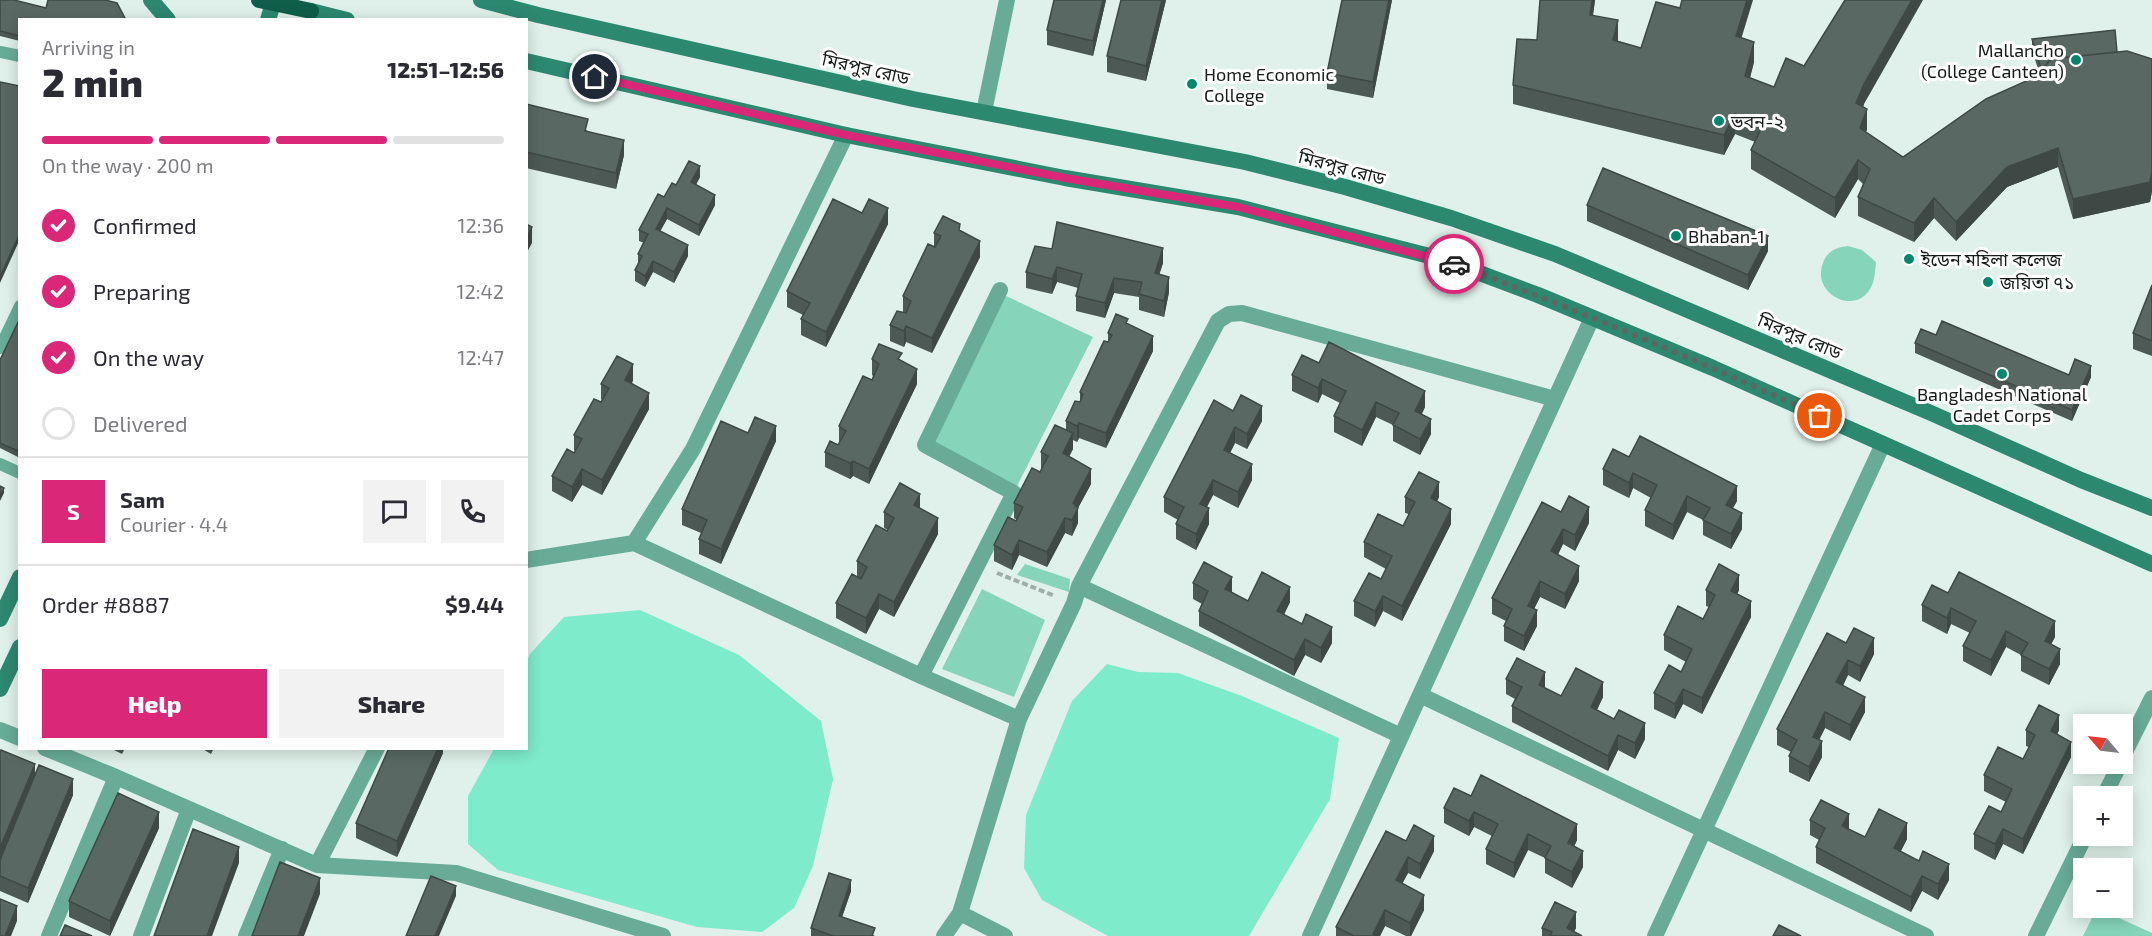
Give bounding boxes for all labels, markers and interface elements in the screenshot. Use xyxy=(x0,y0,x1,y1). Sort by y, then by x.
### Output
text: Arriving in xyxy=(42,35,135,59)
place label: Mallancho (College Canteen) xyxy=(1921,39,2064,82)
street label: মিরপুর রোড xyxy=(819,47,912,90)
pin xyxy=(569,51,620,102)
marker: Mallancho (College Canteen) xyxy=(2069,53,2083,67)
text: 12:51–12:56 xyxy=(387,56,504,82)
text: 2 min xyxy=(42,58,143,105)
icon: home xyxy=(578,60,611,93)
place label: Home Economic College xyxy=(1204,63,1335,106)
marker: Home Economic College xyxy=(1185,77,1199,91)
place label: ভবন-২ xyxy=(1730,110,1784,132)
marker: ভবন-২ xyxy=(1712,114,1726,128)
street label: মিরপুর রোড xyxy=(1295,145,1388,190)
text: On the way · 200 m xyxy=(42,153,214,177)
icon: check xyxy=(42,209,75,242)
text: Confirmed xyxy=(93,212,197,238)
text: 12:36 xyxy=(458,213,504,237)
place label: Bhaban-1 xyxy=(1688,225,1765,247)
marker: Bhaban-1 xyxy=(1669,229,1683,243)
courier xyxy=(1424,234,1484,294)
icon: car xyxy=(1438,248,1471,281)
place label: ইডেন মহিলা কলেজ xyxy=(1920,248,2062,270)
marker: ইডেন মহিলা কলেজ xyxy=(1902,252,1916,266)
place label: জয়িতা ৭১ xyxy=(1999,271,2074,293)
icon: check xyxy=(42,275,75,308)
marker: জয়িতা ৭১ xyxy=(1981,275,1995,289)
text: Preparing xyxy=(93,278,191,304)
text: 12:42 xyxy=(457,279,504,303)
street label: মিরপুর রোড xyxy=(1753,308,1845,365)
icon: check xyxy=(42,341,75,374)
text: On the way xyxy=(93,344,204,370)
text: 12:47 xyxy=(458,345,504,369)
marker: Bangladesh National Cadet Corps xyxy=(1995,367,2009,381)
place label: Bangladesh National Cadet Corps xyxy=(1917,383,2088,426)
pin xyxy=(1794,390,1845,441)
icon: bag xyxy=(1803,399,1836,432)
text: Delivered xyxy=(93,410,188,436)
button: chat xyxy=(363,480,426,543)
button: phone xyxy=(441,480,504,543)
text: Sam xyxy=(120,486,165,512)
text: S xyxy=(67,498,80,524)
text: Courier · 4.4 xyxy=(120,512,228,536)
text: Order #8887 xyxy=(42,591,169,617)
text: $9.44 xyxy=(445,591,504,617)
button: Help xyxy=(42,669,267,738)
button: Share xyxy=(279,669,504,738)
north arrow xyxy=(2073,714,2133,774)
map controls xyxy=(2073,714,2133,918)
button: + xyxy=(2073,786,2133,846)
button: − xyxy=(2073,858,2133,918)

